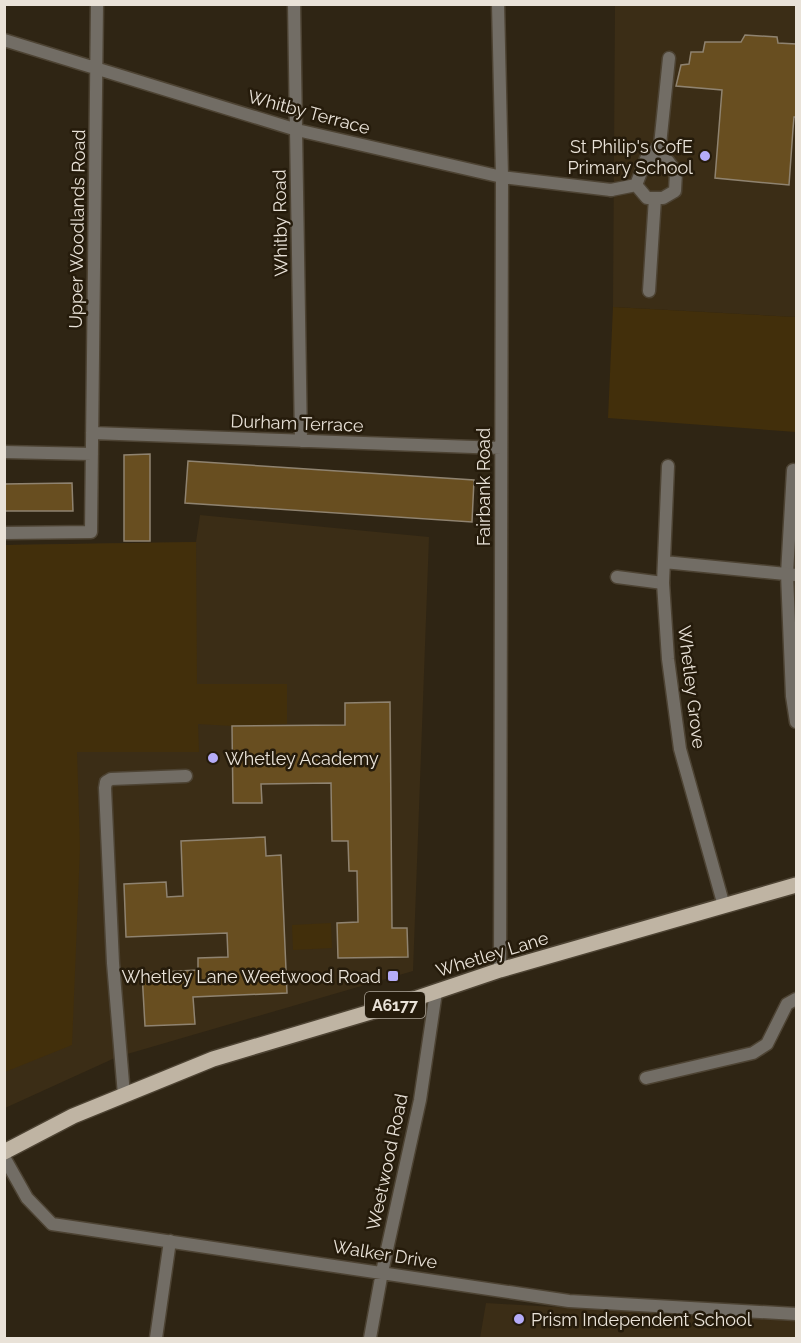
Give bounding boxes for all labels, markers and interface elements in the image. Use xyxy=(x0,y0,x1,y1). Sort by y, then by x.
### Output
street label: Whitby Terrace xyxy=(246,86,373,139)
street label: Upper Woodlands Road xyxy=(65,129,89,329)
place label: St Philip's CofE Primary School xyxy=(567,136,693,178)
marker: St Philip's CofE Primary School xyxy=(698,149,712,163)
street label: Whitby Road xyxy=(269,169,291,277)
street label: Durham Terrace xyxy=(230,410,364,436)
street label: Fairbank Road xyxy=(473,428,494,546)
street label: Whetley Grove xyxy=(674,624,710,750)
place label: Whetley Academy xyxy=(225,748,379,769)
marker: Whetley Academy xyxy=(206,751,220,765)
street label: Whetley Lane xyxy=(433,927,551,981)
place label: Whetley Lane Weetwood Road xyxy=(121,966,381,987)
marker: Whetley Lane Weetwood Road xyxy=(386,969,400,983)
road number: A6177 xyxy=(365,992,425,1018)
street label: Weetwood Road xyxy=(362,1092,412,1232)
street label: Walker Drive xyxy=(331,1235,439,1273)
place label: Prism Independent School xyxy=(531,1309,752,1330)
marker: Prism Independent School xyxy=(512,1312,526,1326)

